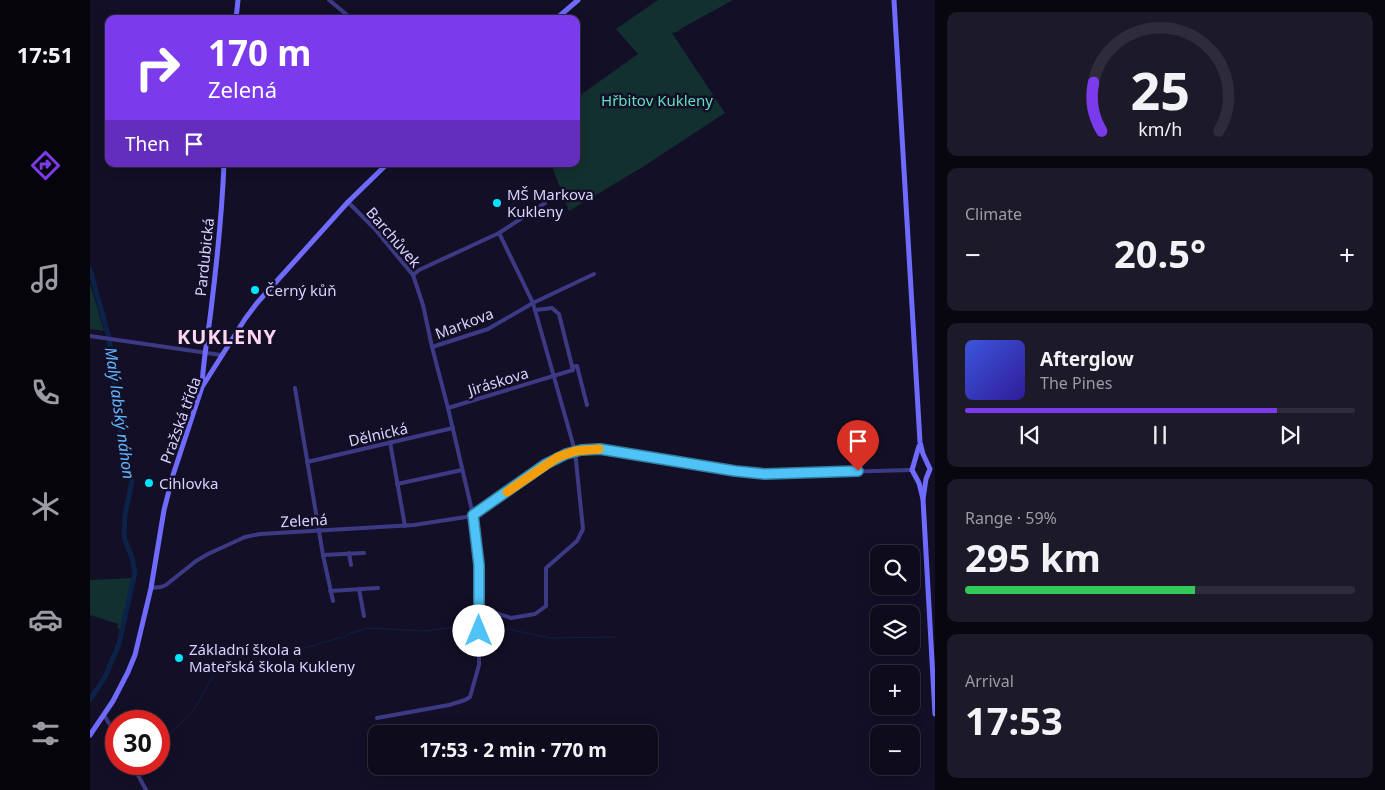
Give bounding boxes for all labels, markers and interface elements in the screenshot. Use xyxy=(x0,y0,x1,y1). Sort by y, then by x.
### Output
text: 170 m xyxy=(208,29,311,76)
icon: right xyxy=(125,35,190,100)
text: 17:51 xyxy=(17,39,73,69)
text: 25 xyxy=(1130,54,1190,125)
text: Zelená xyxy=(208,74,277,104)
park label: Hřbitov Kukleny xyxy=(601,90,713,110)
text: km/h xyxy=(1138,117,1182,141)
icon: arrive xyxy=(180,130,208,158)
text: Then xyxy=(125,131,170,157)
icon: directions xyxy=(28,148,63,183)
place label: MŠ Markova Kukleny xyxy=(507,184,594,221)
marker: MŠ Markova Kukleny xyxy=(491,197,503,209)
street label: Barchůvek xyxy=(362,203,426,271)
text: Climate xyxy=(965,203,1022,225)
street label: Pardubická xyxy=(190,217,218,297)
text: 20.5° xyxy=(1114,227,1206,279)
text: − xyxy=(965,235,981,273)
text: + xyxy=(1339,235,1355,273)
icon: music xyxy=(28,261,63,296)
place label: Černý kůň xyxy=(265,280,337,300)
marker: Černý kůň xyxy=(249,284,261,296)
street label: Markova xyxy=(432,303,496,343)
district label: KUKLENY xyxy=(177,323,277,350)
water label: Malý labský náhon xyxy=(100,346,140,480)
text: Afterglow xyxy=(1040,346,1134,372)
street label: Jiráskova xyxy=(463,362,531,400)
text: The Pines xyxy=(1040,372,1112,394)
street label: Pražská třída xyxy=(155,374,205,466)
icon: phone xyxy=(28,375,63,410)
street label: Dělnická xyxy=(346,418,410,450)
pin xyxy=(837,420,879,471)
icon: previous xyxy=(1016,421,1044,449)
icon: pause xyxy=(1146,421,1174,449)
icon: next xyxy=(1276,421,1304,449)
icon: arrive xyxy=(844,427,872,455)
place label: Cihlovka xyxy=(159,473,218,493)
marker: Cihlovka xyxy=(143,477,155,489)
icon: climate xyxy=(28,489,63,524)
text: Range · 59% xyxy=(965,507,1057,529)
street label: Zelená xyxy=(280,509,328,531)
text: 295 km xyxy=(965,531,1101,583)
map controls xyxy=(870,545,920,775)
button: search xyxy=(870,545,920,595)
icon: car xyxy=(28,602,63,637)
position arrow xyxy=(452,604,504,656)
button: layers xyxy=(870,605,920,655)
place label: Základní škola a Mateřská škola Kukleny xyxy=(189,639,355,676)
marker: Základní škola a Mateřská škola Kukleny xyxy=(173,652,185,664)
button: + xyxy=(870,665,920,715)
text: Arrival xyxy=(965,670,1014,692)
text: 17:53 xyxy=(965,694,1063,746)
speed limit sign: 30 xyxy=(105,710,170,775)
icon: filters xyxy=(28,716,63,751)
button: − xyxy=(870,725,920,775)
text: 17:53 · 2 min · 770 m xyxy=(419,737,607,763)

